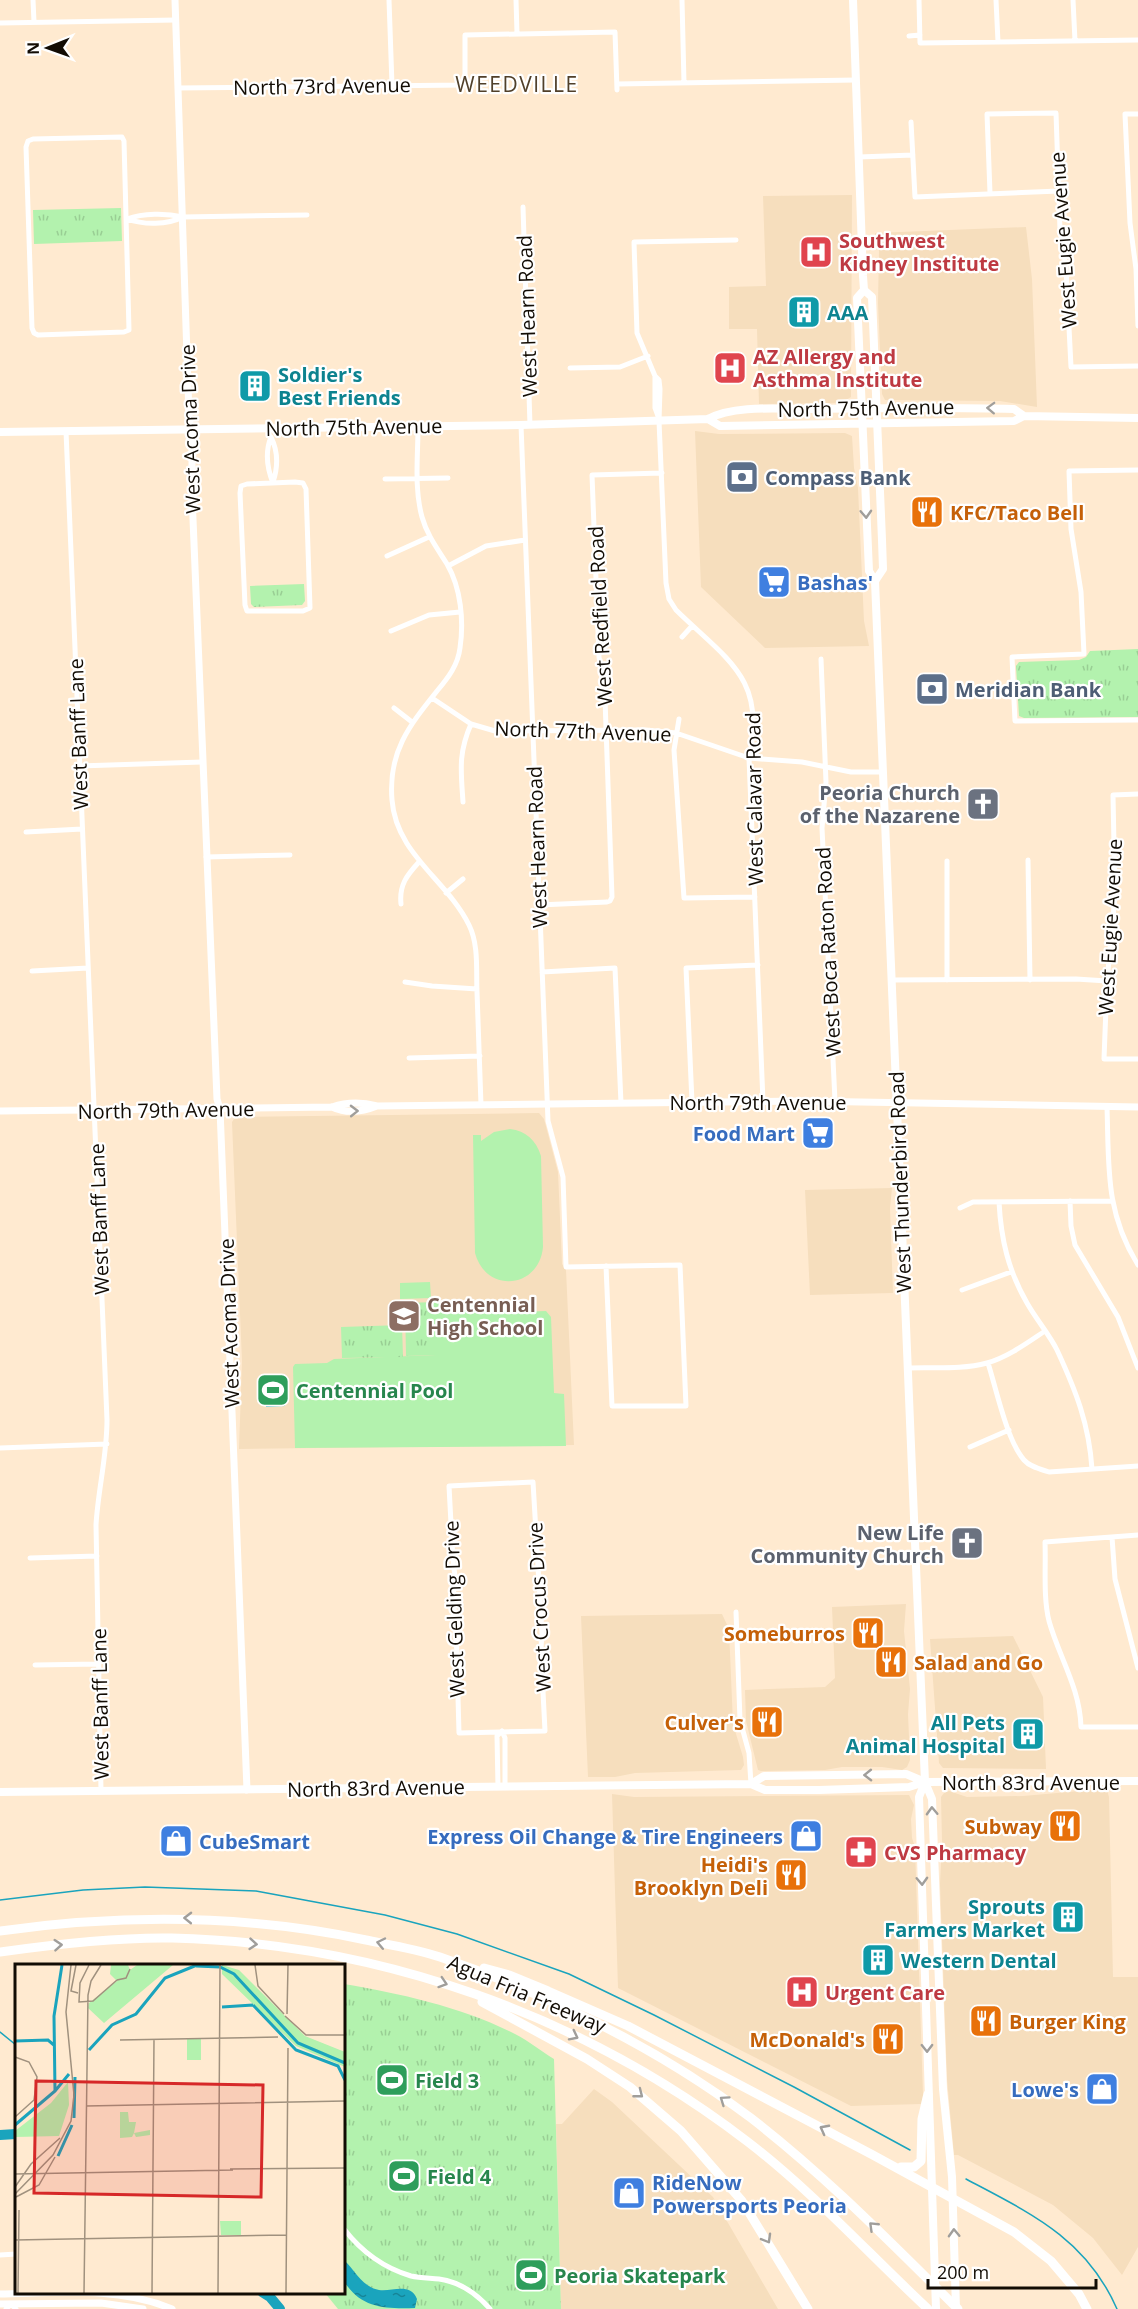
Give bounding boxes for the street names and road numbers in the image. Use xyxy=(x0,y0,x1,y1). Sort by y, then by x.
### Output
street label: North 73rd Avenue xyxy=(233,71,411,101)
street label: West Eugie Avenue xyxy=(1043,151,1083,329)
street label: West Hearn Road xyxy=(511,235,543,397)
street label: West Acoma Drive xyxy=(174,344,206,514)
street label: North 75th Avenue xyxy=(777,393,955,423)
street label: North 75th Avenue xyxy=(265,412,443,442)
street label: West Redfield Road xyxy=(582,525,618,707)
street label: West Banff Lane xyxy=(62,658,94,810)
street label: West Calavar Road xyxy=(739,712,769,886)
street label: North 77th Avenue xyxy=(494,714,672,748)
street label: West Hearn Road xyxy=(521,766,553,928)
street label: West Eugie Avenue xyxy=(1092,838,1128,1016)
street label: West Boca Raton Road xyxy=(809,846,847,1058)
street label: West Thunderbird Road xyxy=(883,1071,917,1293)
street label: North 79th Avenue xyxy=(670,1089,846,1116)
street label: North 79th Avenue xyxy=(77,1095,255,1125)
street label: West Banff Lane xyxy=(83,1143,115,1295)
street label: West Acoma Drive xyxy=(213,1238,245,1408)
street label: West Gelding Drive xyxy=(437,1520,471,1698)
street label: West Crocus Drive xyxy=(521,1521,557,1693)
street label: West Banff Lane xyxy=(85,1628,115,1780)
street label: North 83rd Avenue xyxy=(942,1769,1120,1796)
street label: North 83rd Avenue xyxy=(287,1773,465,1803)
street label: Agua Fria Freeway xyxy=(444,1948,611,2040)

